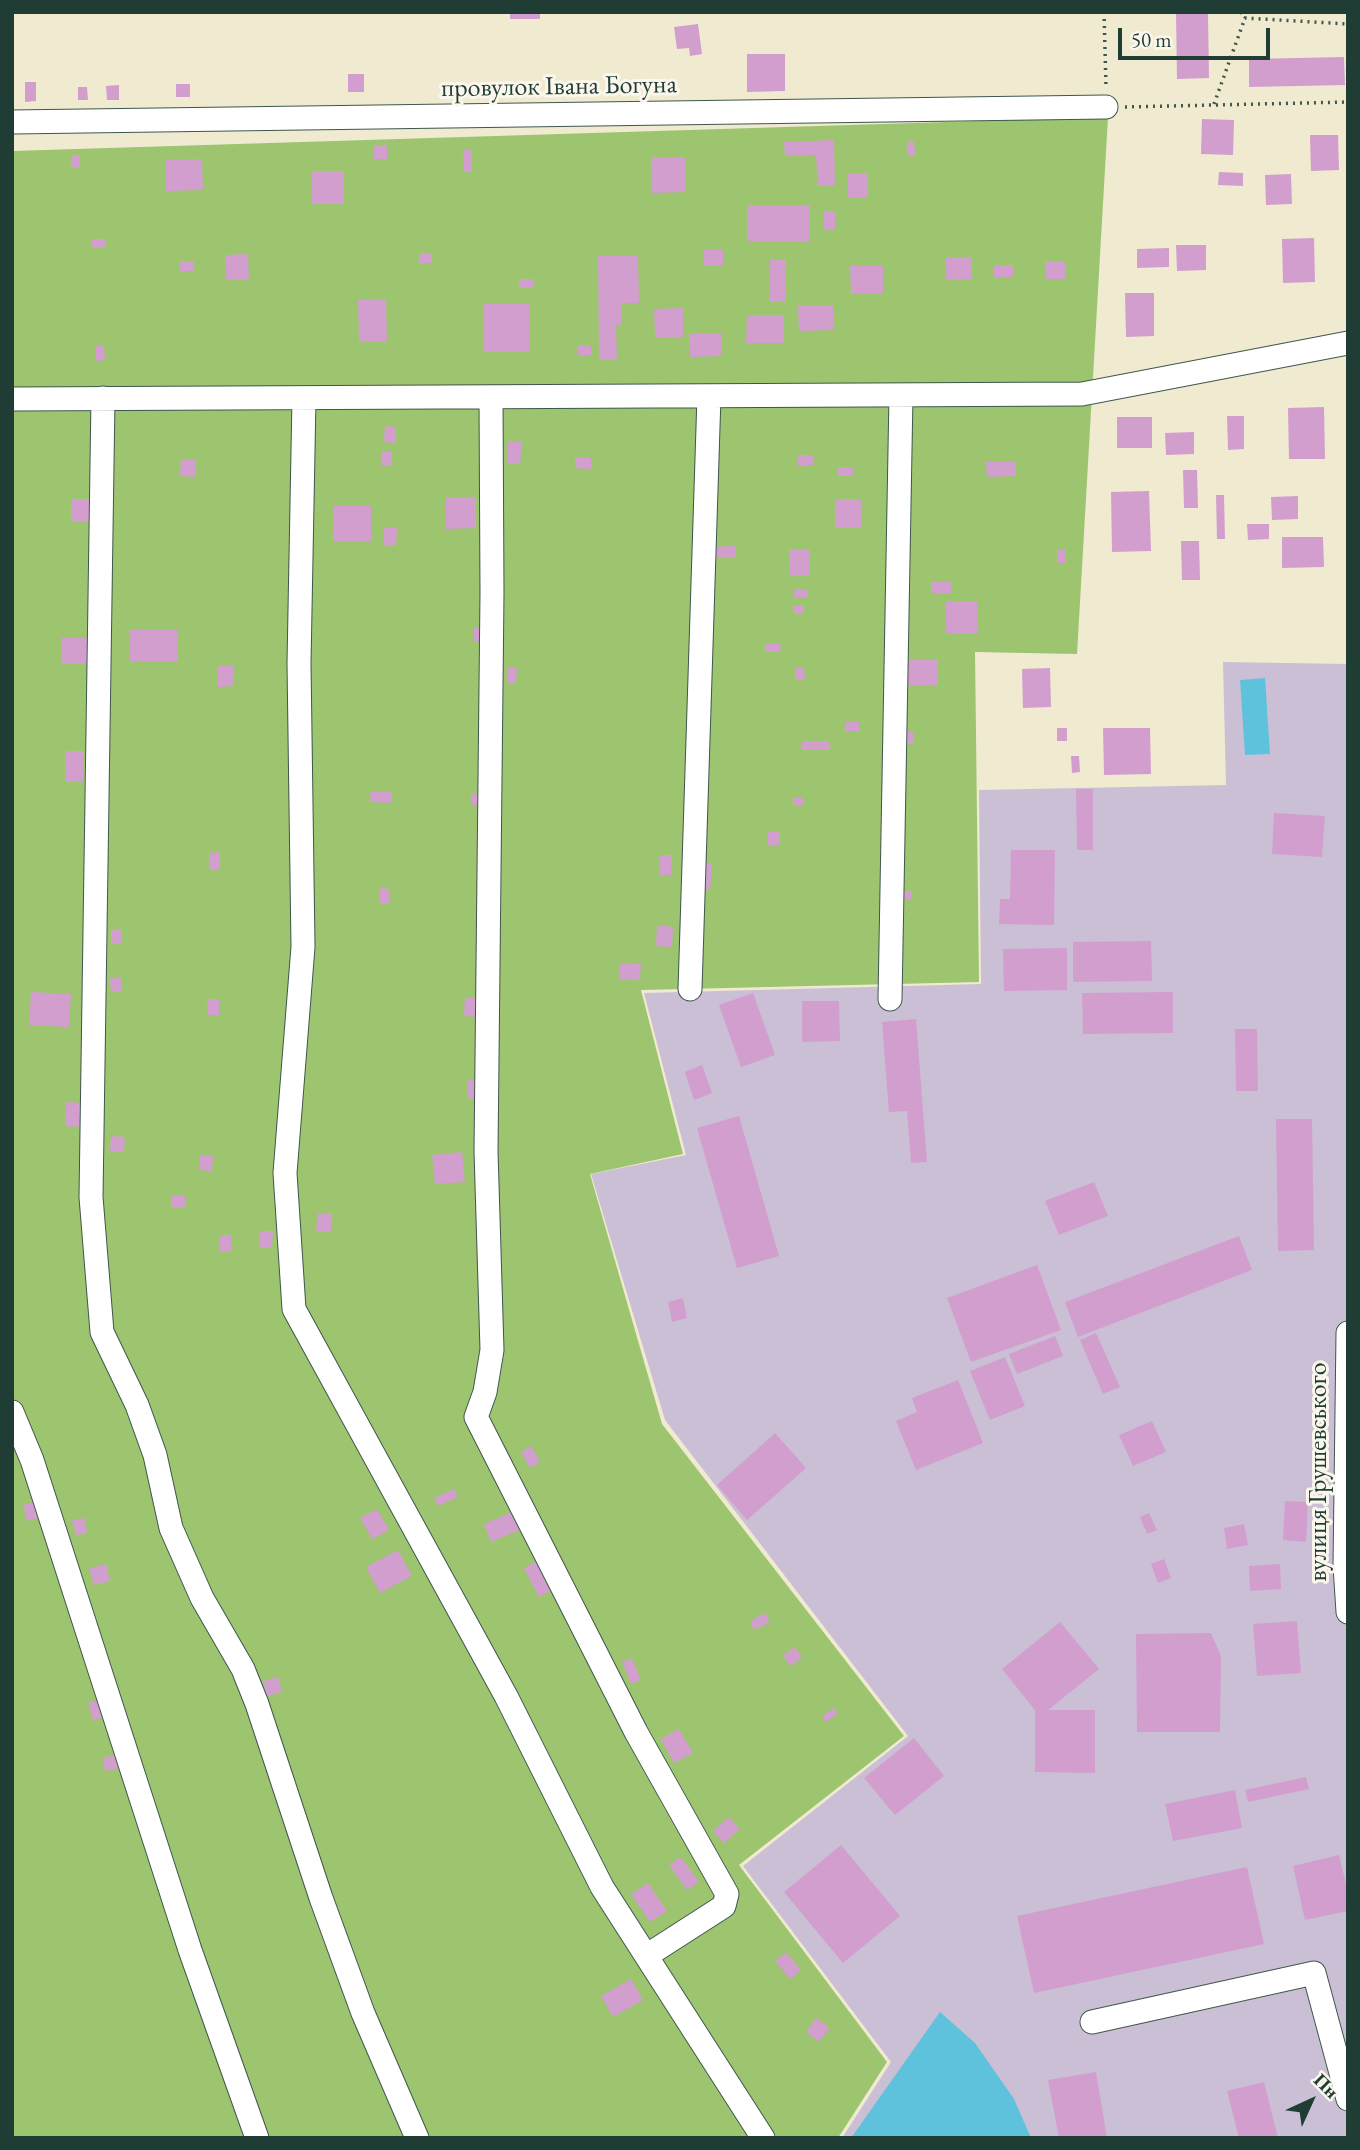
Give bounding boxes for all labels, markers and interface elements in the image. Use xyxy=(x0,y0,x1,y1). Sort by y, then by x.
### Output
scale bar xyxy=(1122,14,1274,58)
text: 50 m xyxy=(1131,26,1172,53)
street label: провулок Івана Богуна xyxy=(441,69,677,105)
street label: вулиця Грушевського xyxy=(1303,1362,1335,1582)
north arrow xyxy=(1276,2066,1346,2136)
text: Пн xyxy=(1308,2068,1344,2104)

